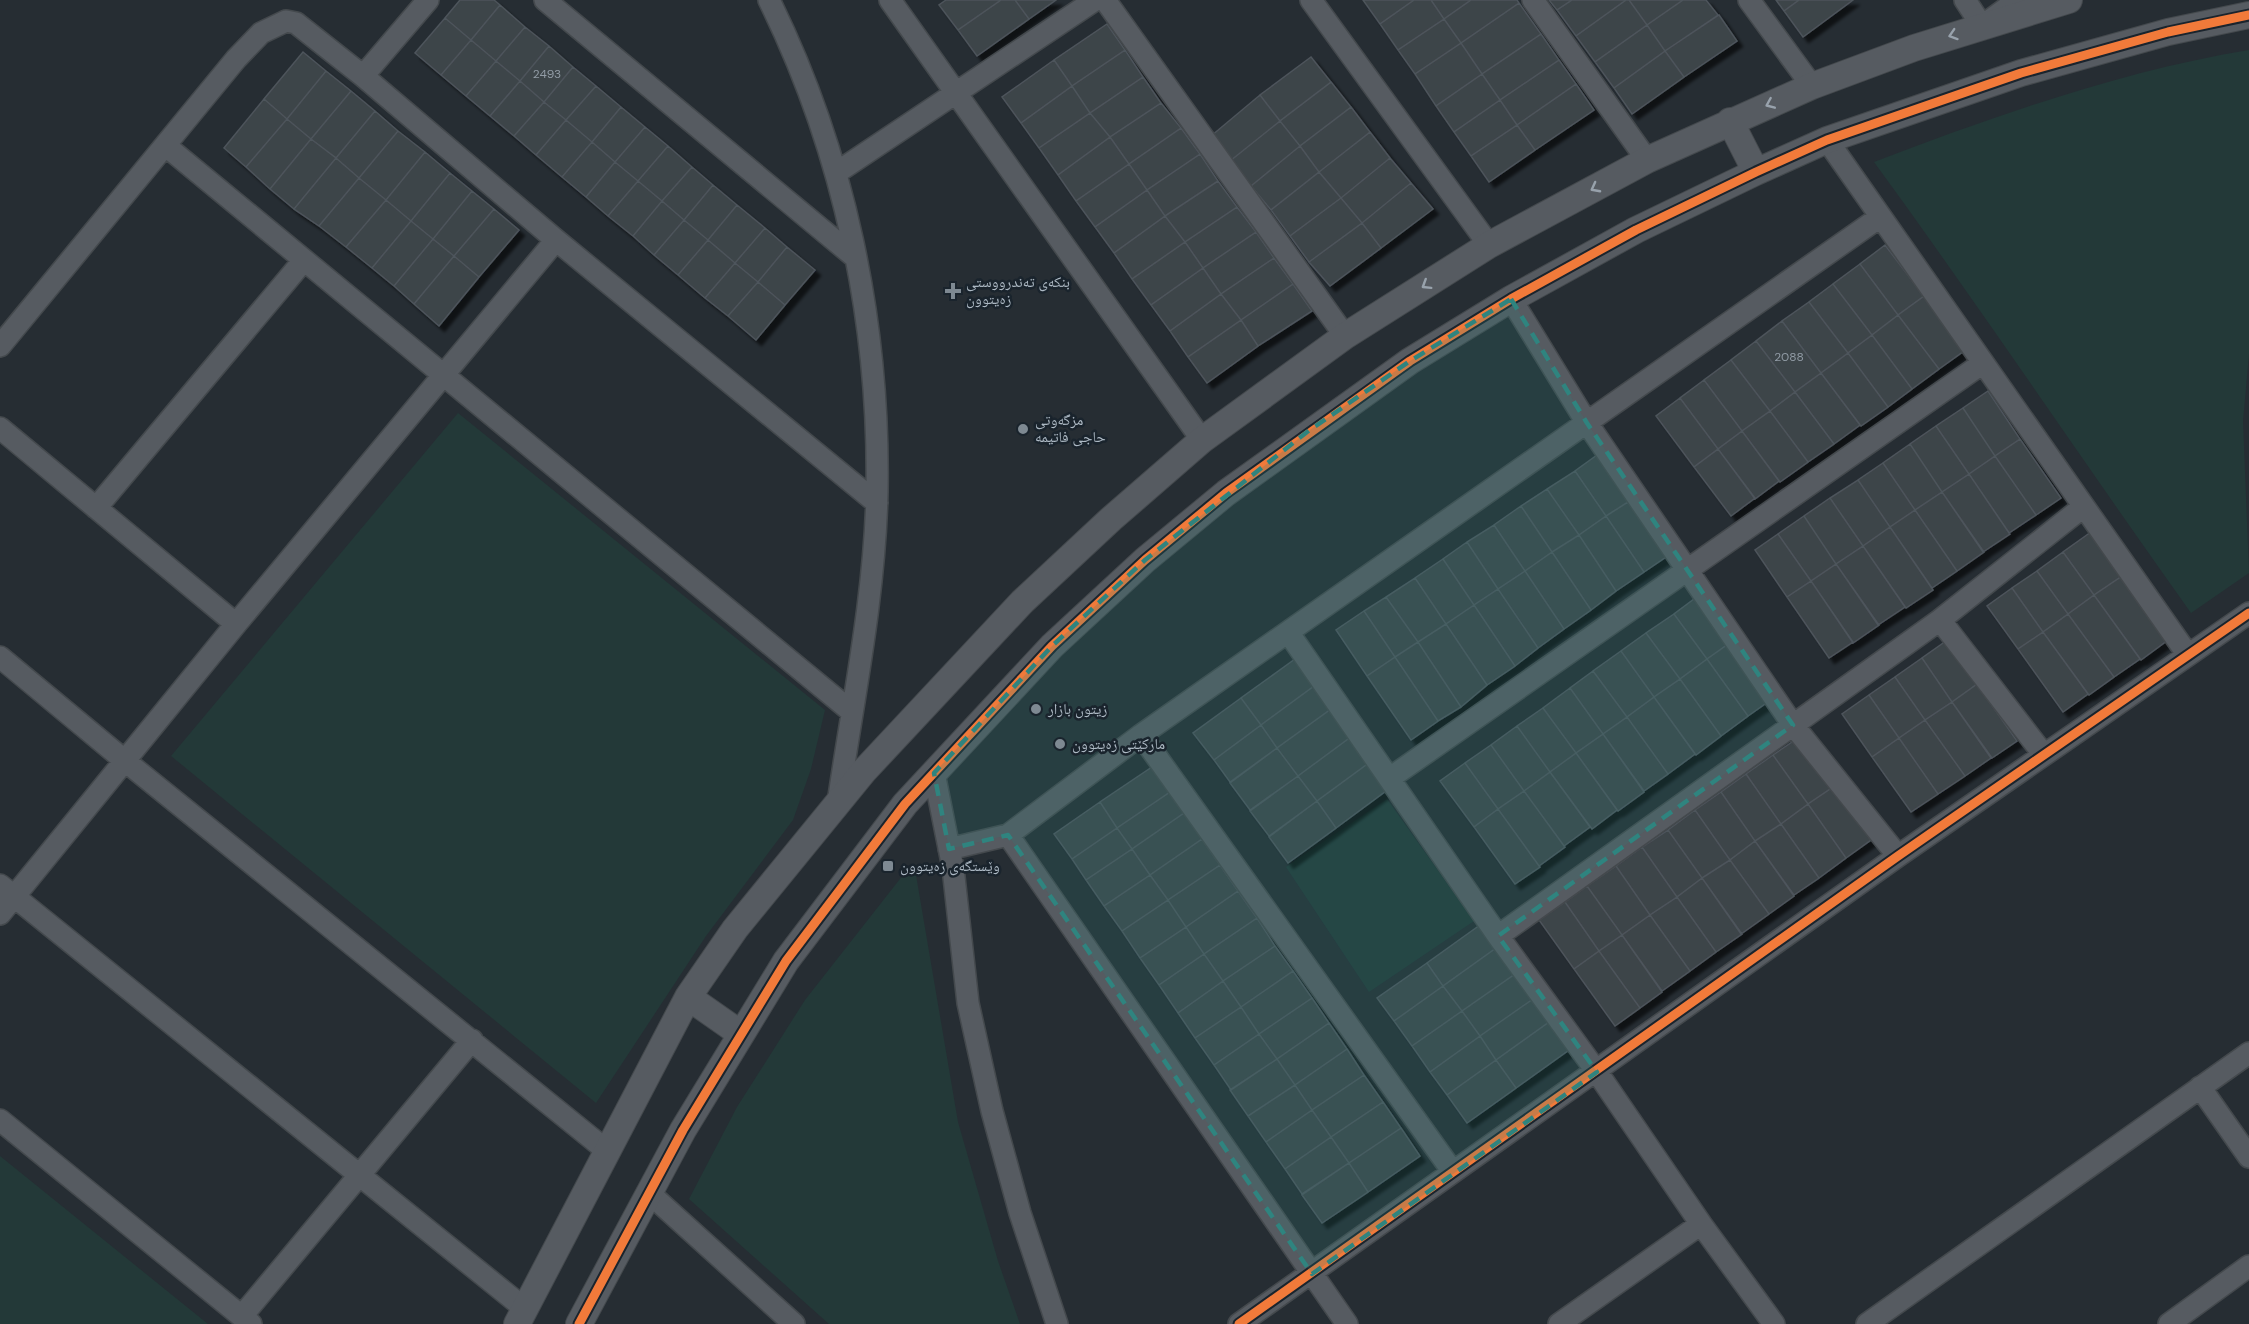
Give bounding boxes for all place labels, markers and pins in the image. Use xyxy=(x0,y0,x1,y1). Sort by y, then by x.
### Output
place label: بنکەی تەندرووستی زەیتوون xyxy=(966,272,1070,309)
marker: بنکەی تەندرووستی زەیتوون xyxy=(944,282,962,300)
place label: مزگەوتی حاجی فاتیمە xyxy=(1035,410,1106,447)
marker: مزگەوتی حاجی فاتیمە xyxy=(1016,422,1030,436)
place label: زيتون بازار xyxy=(1047,699,1107,719)
marker: زيتون بازار xyxy=(1029,702,1043,716)
place label: مارکێتی زەیتوون xyxy=(1072,734,1165,754)
marker: مارکێتی زەیتوون xyxy=(1053,737,1067,751)
place label: وێستگەی زەیتوون xyxy=(900,856,1000,876)
marker: وێستگەی زەیتوون xyxy=(881,859,895,873)

